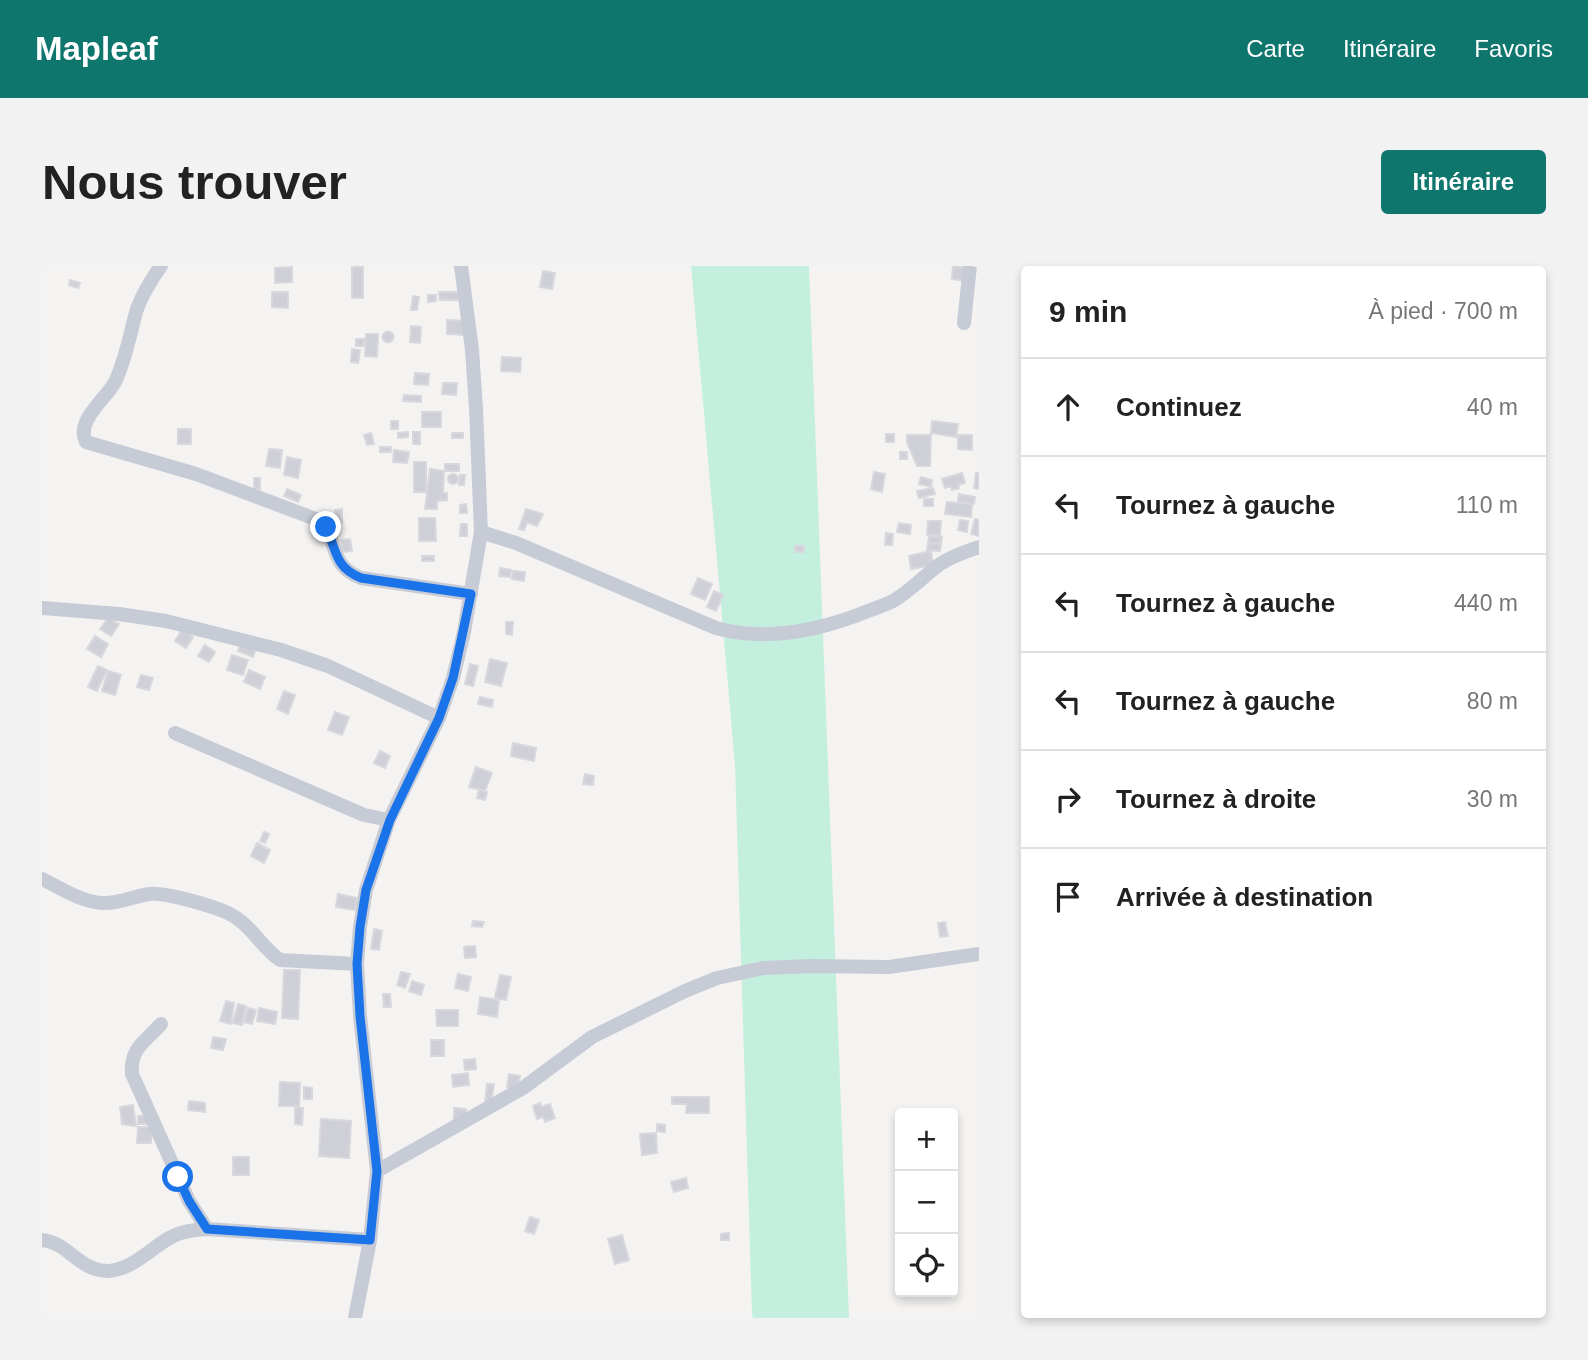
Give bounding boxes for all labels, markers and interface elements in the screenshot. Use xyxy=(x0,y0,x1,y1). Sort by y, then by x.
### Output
text: Mapleaf xyxy=(35,30,158,67)
text: Carte xyxy=(1246,35,1305,62)
text: Itinéraire xyxy=(1343,35,1436,62)
text: Favoris xyxy=(1474,35,1553,62)
button: Itinéraire xyxy=(1381,150,1546,214)
text: Nous trouver xyxy=(42,155,347,209)
text: 9 min xyxy=(1049,295,1127,328)
text: À pied · 700 m xyxy=(1368,298,1518,324)
icon: ahead xyxy=(1049,388,1087,426)
text: Continuez xyxy=(1116,392,1242,422)
text: 40 m xyxy=(1467,394,1518,420)
icon: left xyxy=(1049,486,1087,524)
text: Tournez à gauche xyxy=(1116,490,1335,520)
text: 110 m xyxy=(1456,492,1518,518)
route end xyxy=(310,511,341,542)
icon: left xyxy=(1049,584,1087,622)
text: Tournez à gauche xyxy=(1116,588,1335,618)
text: 440 m xyxy=(1454,590,1518,616)
icon: left xyxy=(1049,682,1087,720)
text: Tournez à gauche xyxy=(1116,686,1335,716)
text: 80 m xyxy=(1467,688,1518,714)
icon: right xyxy=(1049,780,1087,818)
text: Tournez à droite xyxy=(1116,784,1316,814)
text: 30 m xyxy=(1467,786,1518,812)
icon: arrive xyxy=(1049,878,1087,916)
text: Arrivée à destination xyxy=(1116,882,1373,912)
map controls xyxy=(895,1108,958,1297)
button: + xyxy=(895,1108,958,1171)
route start xyxy=(162,1161,193,1192)
button: − xyxy=(895,1171,958,1234)
button: locate xyxy=(895,1234,958,1297)

